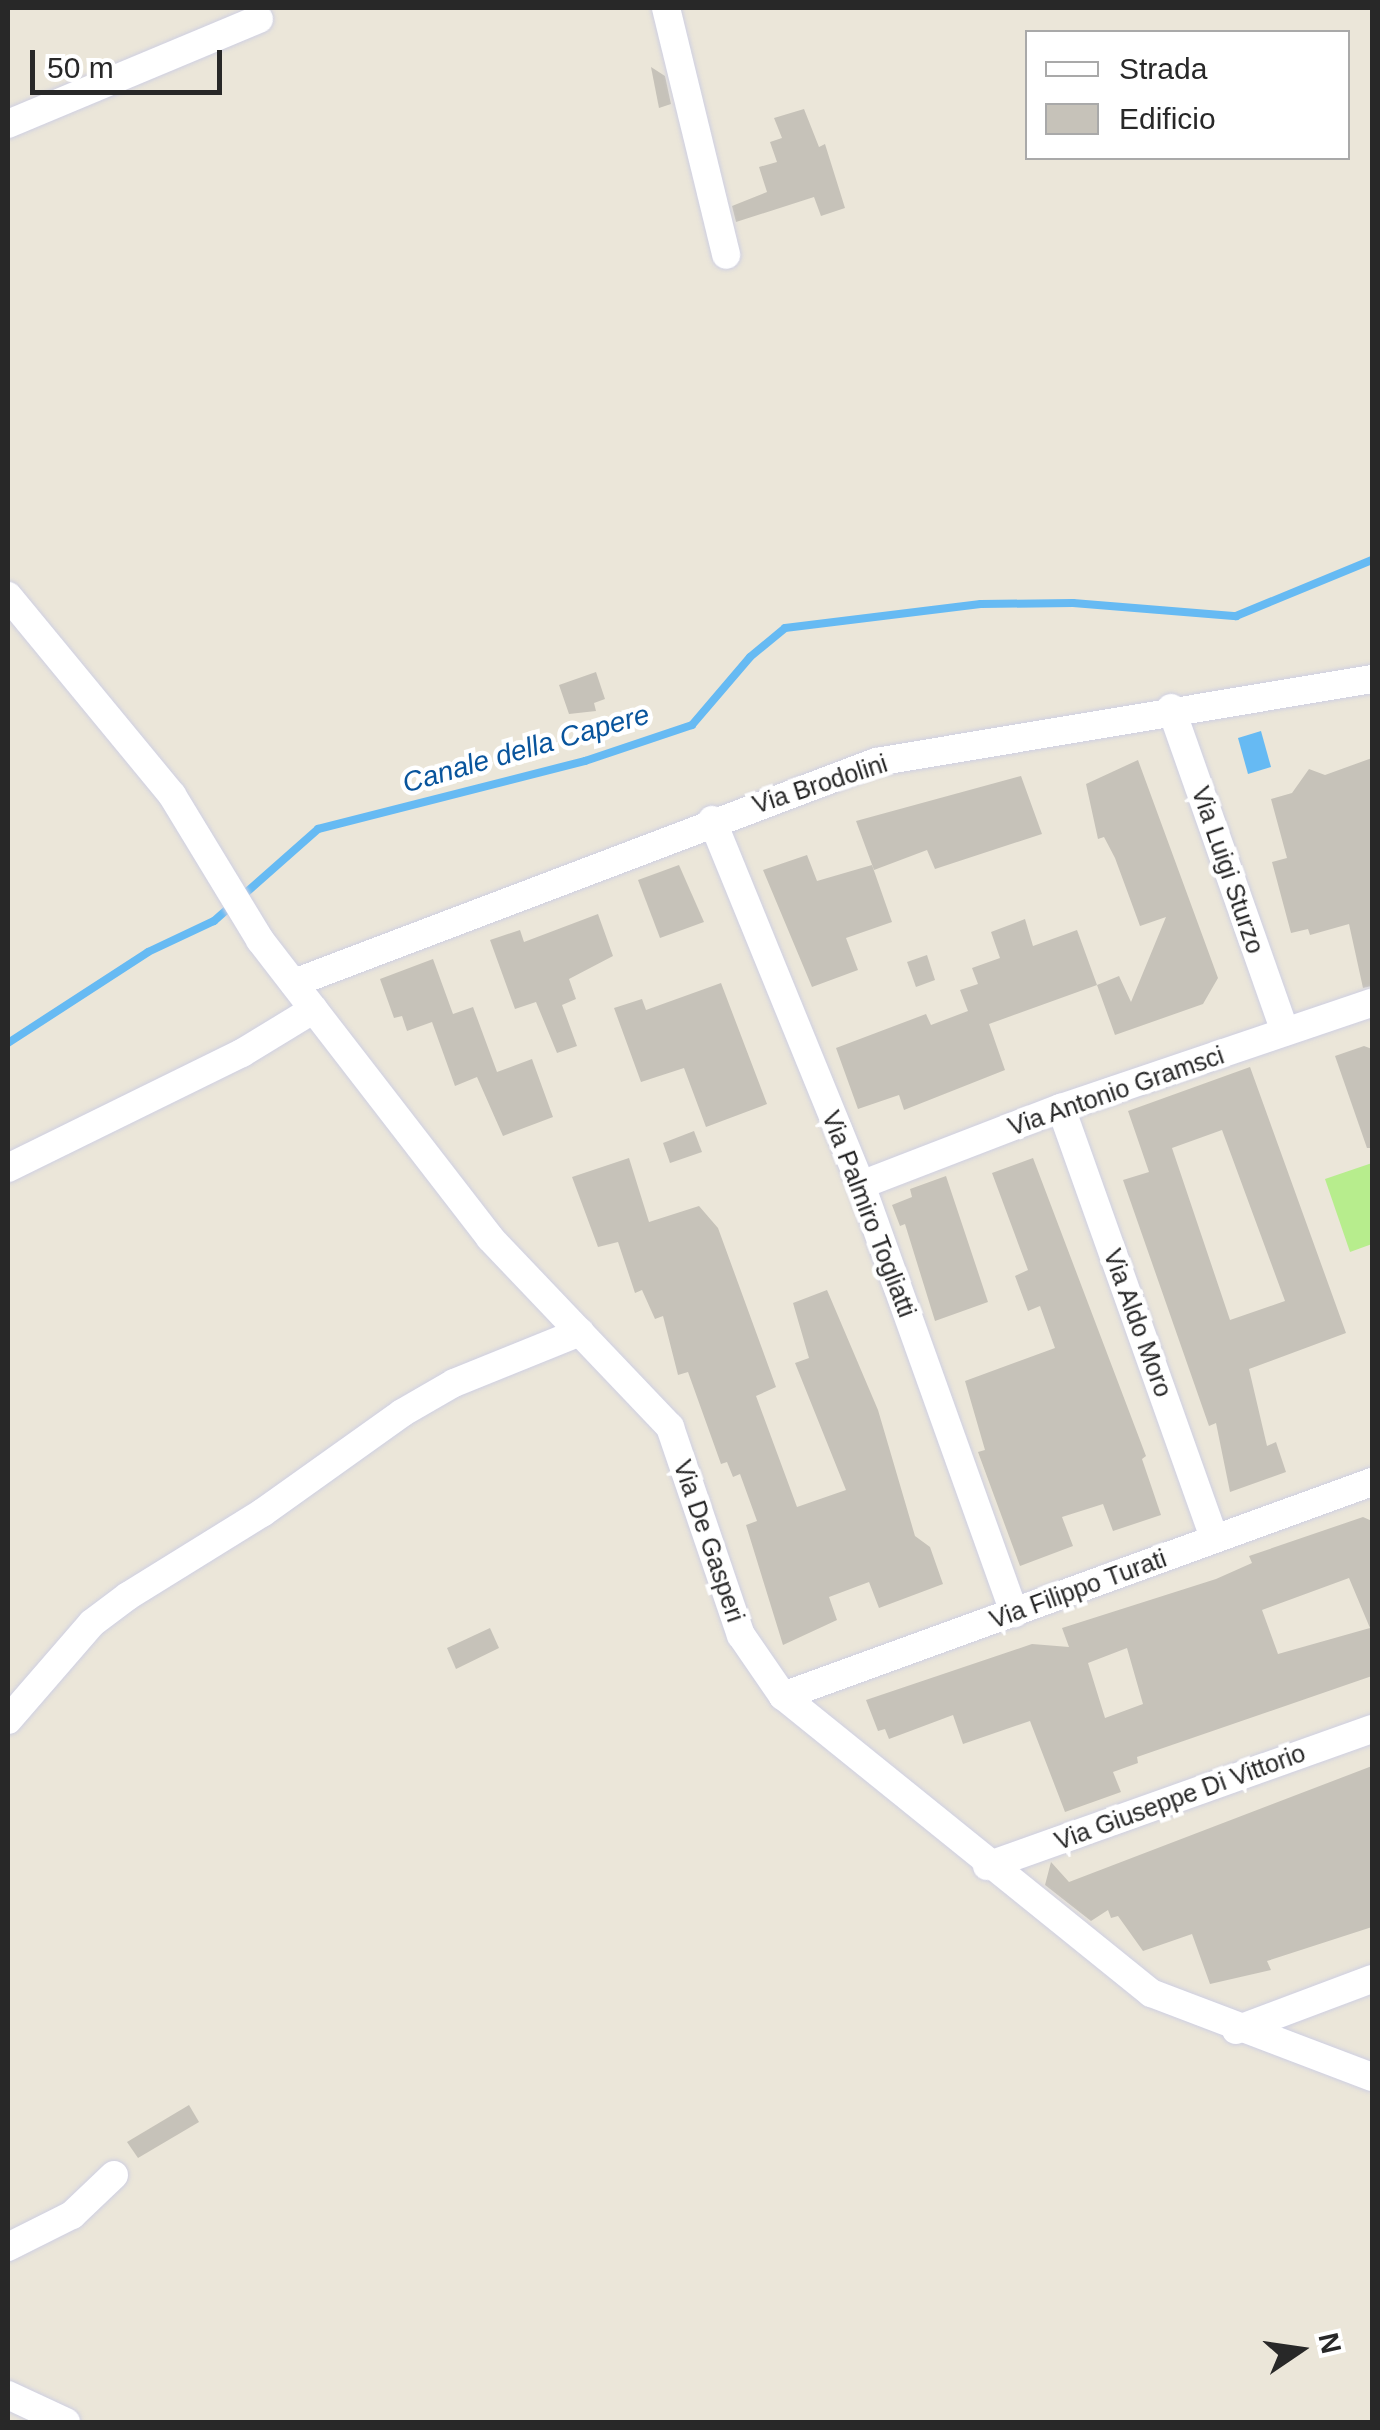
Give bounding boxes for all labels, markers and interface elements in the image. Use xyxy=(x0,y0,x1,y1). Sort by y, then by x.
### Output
scale bar xyxy=(35,30,228,92)
legend xyxy=(1025,30,1350,160)
text: 50 m xyxy=(47,51,114,84)
text: Strada xyxy=(1119,52,1207,85)
text: Edificio xyxy=(1119,102,1216,135)
water label: Canale della Capere xyxy=(399,698,653,800)
street label: Via Brodolini xyxy=(749,748,891,820)
street label: Via Luigi Sturzo xyxy=(1185,783,1271,957)
street label: Via Antonio Gramsci xyxy=(1004,1040,1228,1142)
street label: Via Palmiro Togliatti xyxy=(816,1106,922,1322)
street label: Via Aldo Moro xyxy=(1097,1244,1179,1402)
street label: Via De Gasperi xyxy=(667,1456,751,1626)
street label: Via Filippo Turati xyxy=(985,1543,1171,1635)
street label: Via Giuseppe Di Vittorio xyxy=(1051,1738,1309,1856)
north arrow xyxy=(1250,2300,1350,2400)
text: N xyxy=(1312,2330,1347,2356)

